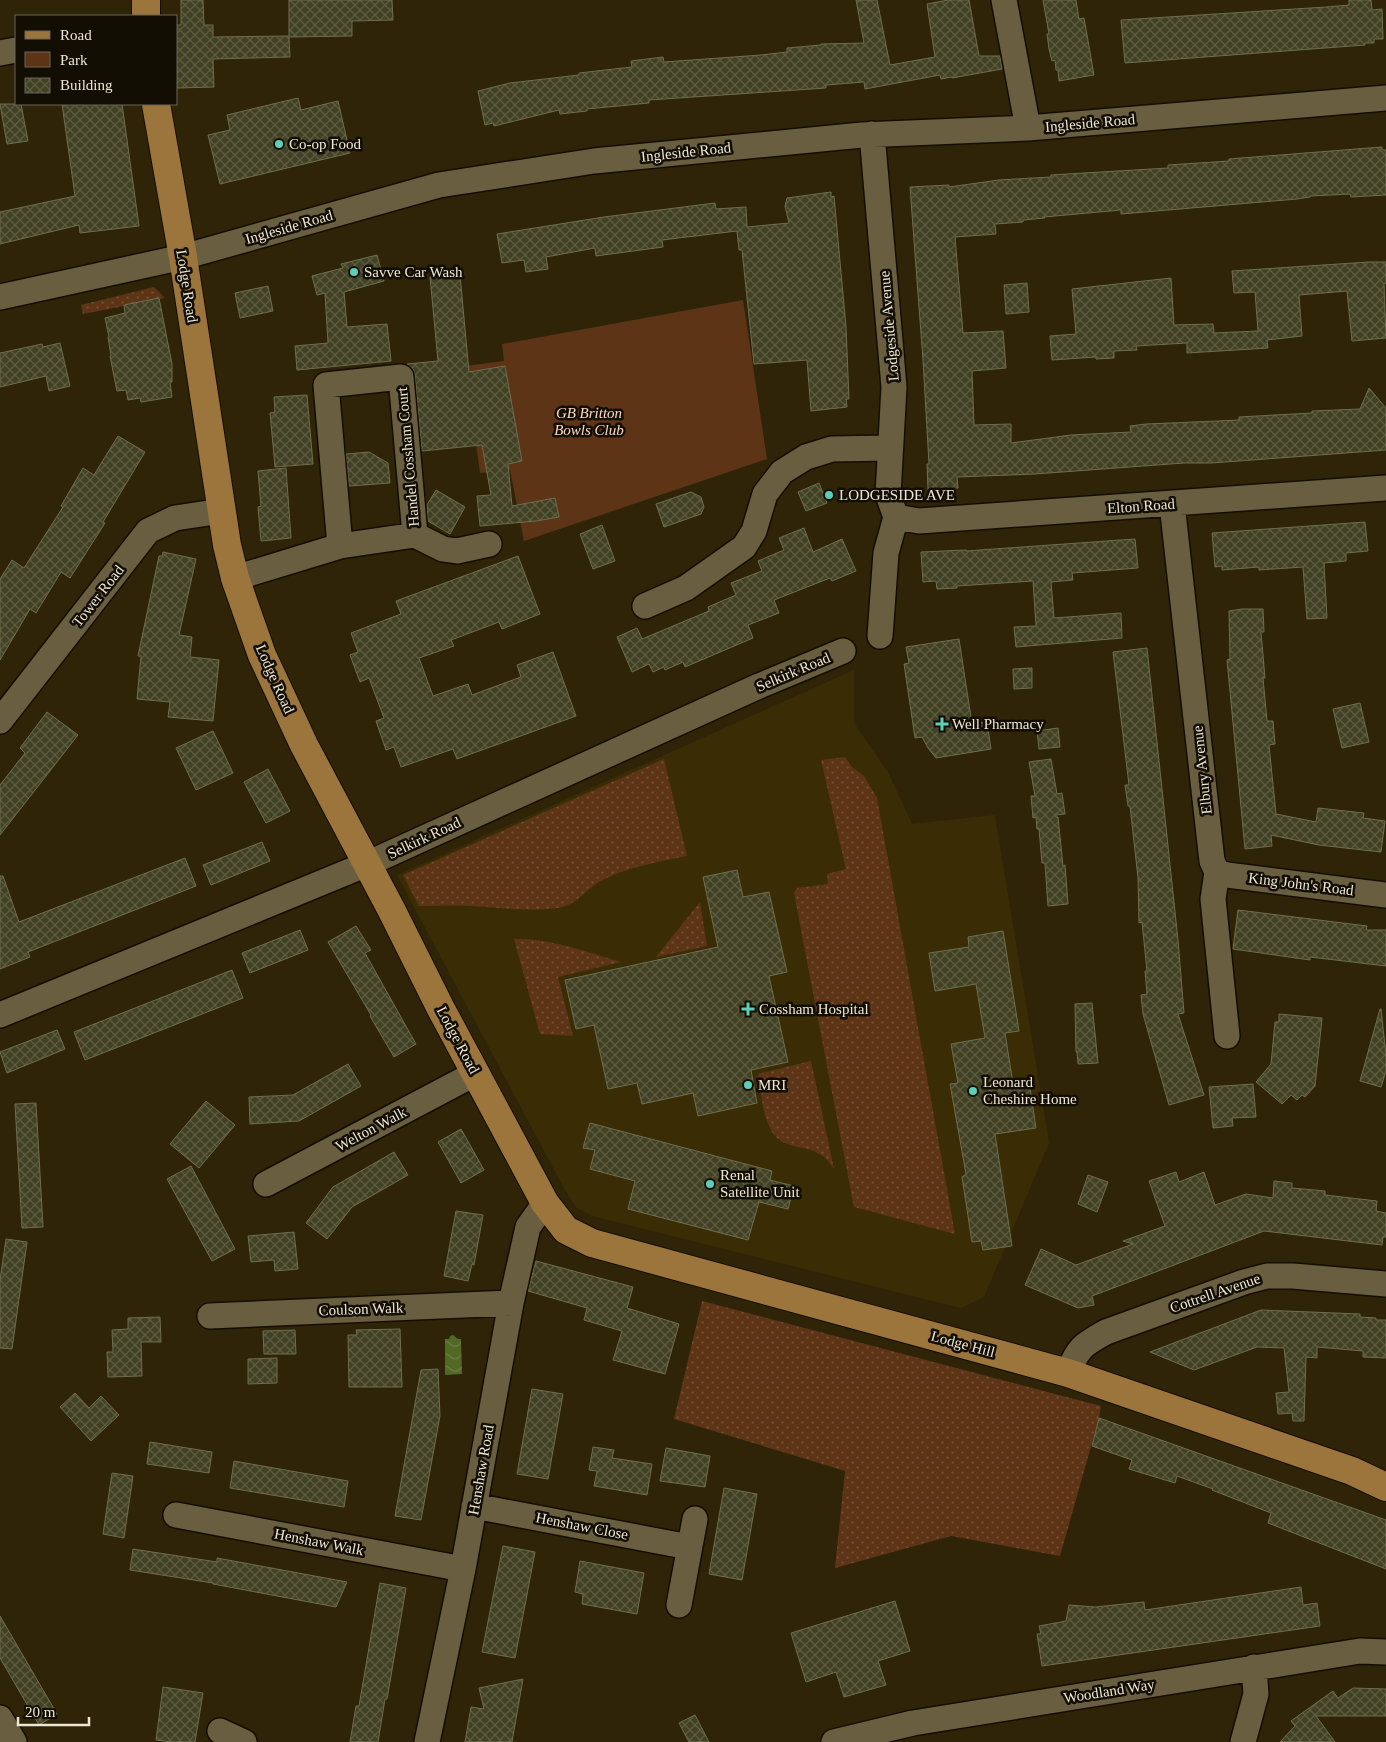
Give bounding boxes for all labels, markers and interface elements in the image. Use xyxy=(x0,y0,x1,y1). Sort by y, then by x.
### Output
legend xyxy=(15,15,178,105)
text: Road xyxy=(60,27,92,43)
text: Park xyxy=(60,52,88,68)
text: Building xyxy=(60,77,113,93)
street label: Ingleside Road xyxy=(1044,111,1136,135)
place label: Co-op Food xyxy=(289,136,362,152)
marker: Co-op Food xyxy=(273,138,285,150)
street label: Ingleside Road xyxy=(640,139,732,165)
street label: Ingleside Road xyxy=(243,207,335,247)
street label: Lodge Road xyxy=(173,248,201,324)
place label: Savve Car Wash xyxy=(364,264,463,280)
marker: Savve Car Wash xyxy=(348,266,360,278)
street label: Lodgeside Avenue xyxy=(876,270,902,382)
street label: Handel Cossham Court xyxy=(394,386,422,527)
park label: GB Britton Bowls Club xyxy=(554,405,624,438)
place label: LODGESIDE AVE xyxy=(839,487,955,503)
marker: LODGESIDE AVE xyxy=(823,489,835,501)
street label: Elton Road xyxy=(1107,496,1176,516)
street label: Tower Road xyxy=(69,562,127,630)
street label: Lodge Road xyxy=(253,642,298,716)
street label: Selkirk Road xyxy=(754,649,833,695)
place label: Well Pharmacy xyxy=(952,716,1044,732)
marker: Well Pharmacy xyxy=(936,718,948,730)
street label: Elbury Avenue xyxy=(1189,724,1215,815)
street label: Selkirk Road xyxy=(385,814,464,862)
street label: King John's Road xyxy=(1247,870,1355,898)
place label: Cossham Hospital xyxy=(759,1001,869,1017)
marker: Cossham Hospital xyxy=(741,1002,755,1016)
street label: Lodge Road xyxy=(434,1004,483,1077)
place label: Leonard Cheshire Home xyxy=(983,1074,1077,1107)
place label: MRI xyxy=(758,1077,786,1093)
marker: MRI xyxy=(742,1079,754,1091)
marker: Leonard Cheshire Home xyxy=(967,1085,979,1097)
street label: Welton Walk xyxy=(333,1103,410,1154)
place label: Renal Satellite Unit xyxy=(720,1167,800,1200)
marker: Renal Satellite Unit xyxy=(704,1178,716,1190)
street label: Cottrell Avenue xyxy=(1168,1270,1262,1316)
street label: Coulson Walk xyxy=(318,1300,404,1318)
street label: Lodge Hill xyxy=(929,1328,997,1360)
street label: Henshaw Road xyxy=(465,1423,497,1516)
street label: Henshaw Close xyxy=(534,1509,630,1543)
street label: Henshaw Walk xyxy=(273,1526,365,1559)
street label: Woodland Way xyxy=(1062,1676,1156,1706)
scale bar xyxy=(18,1694,89,1726)
text: 20 m xyxy=(25,1704,56,1720)

